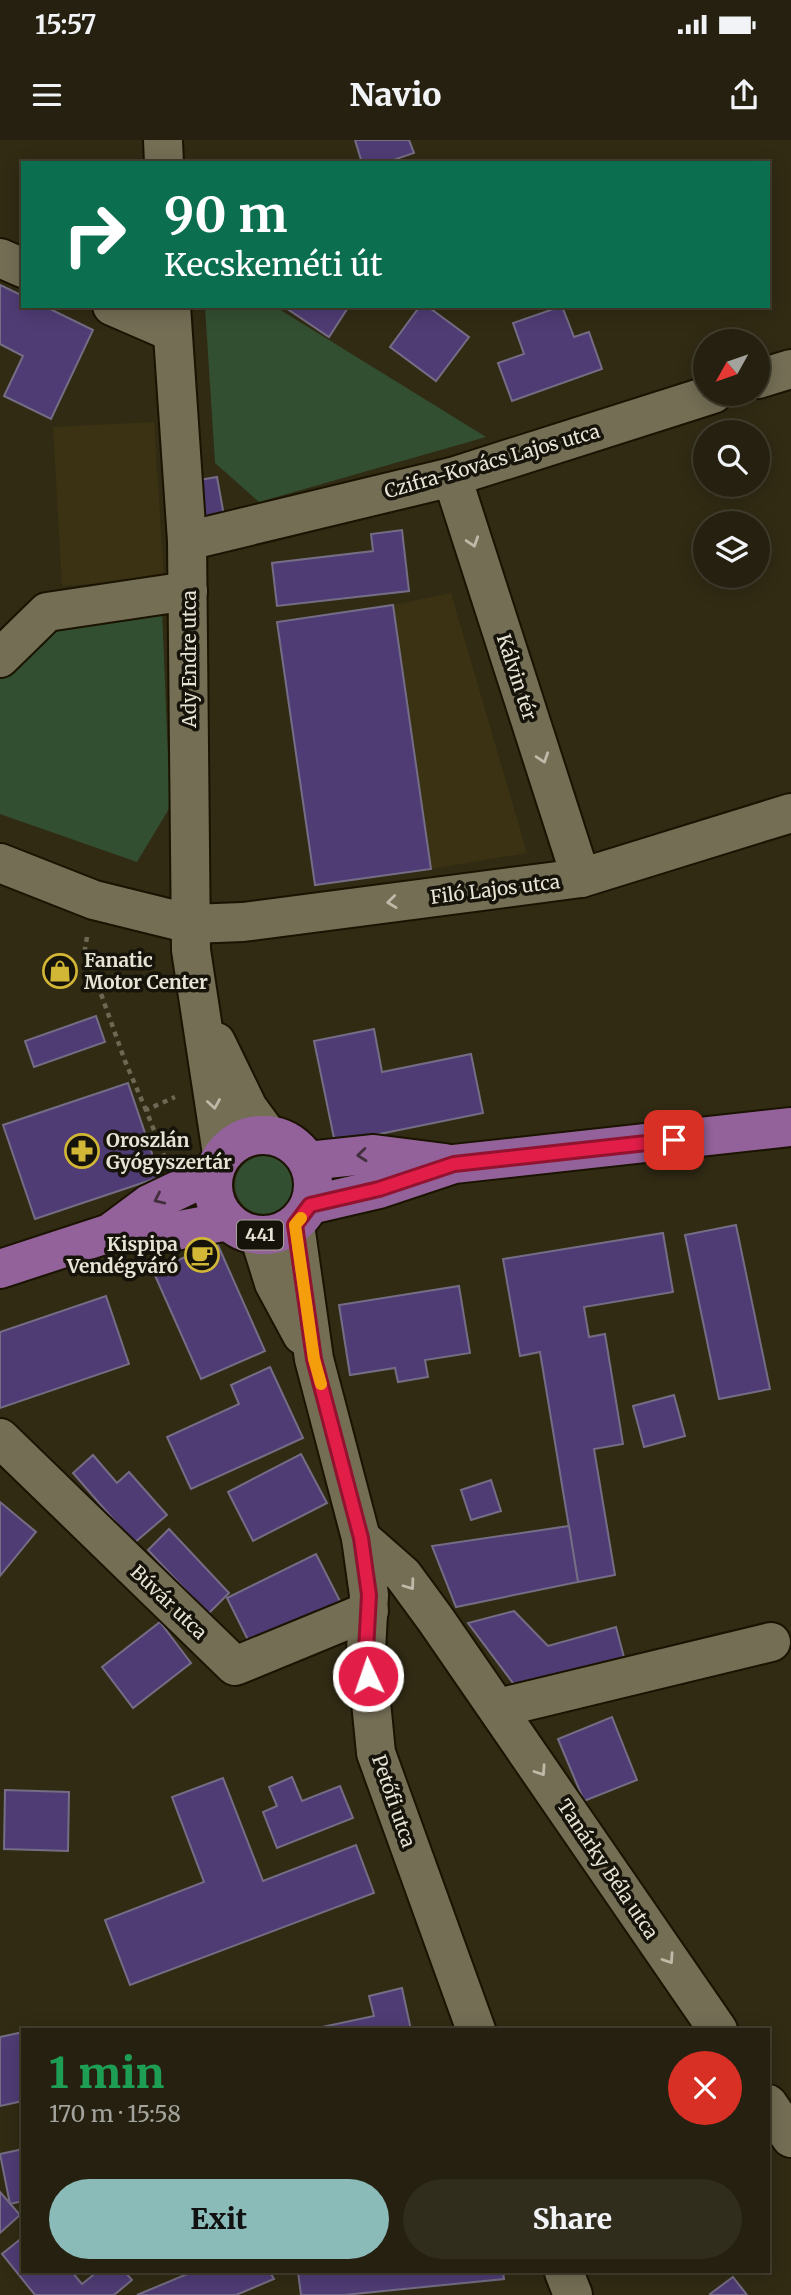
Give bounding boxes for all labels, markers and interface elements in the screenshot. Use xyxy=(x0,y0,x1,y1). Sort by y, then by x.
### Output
text: 15:57 xyxy=(35,8,96,41)
text: Navio xyxy=(350,75,441,115)
icon: menu xyxy=(28,76,66,114)
icon: share xyxy=(725,76,763,114)
text: 90 m xyxy=(164,184,288,245)
icon: right xyxy=(49,189,140,280)
text: Kecskeméti út xyxy=(164,245,383,285)
north arrow xyxy=(693,329,770,406)
map controls xyxy=(693,329,770,588)
street label: Czifra-Kovács Lajos utca xyxy=(381,419,603,503)
button: search xyxy=(693,420,770,497)
button: layers xyxy=(693,511,770,588)
one-way arrow xyxy=(465,535,480,547)
street label: Ady Endre utca xyxy=(177,590,201,729)
street label: Kálvin tér xyxy=(492,631,542,724)
one-way arrow xyxy=(534,752,549,764)
street label: Filó Lajos utca xyxy=(429,869,561,909)
one-way arrow xyxy=(386,895,397,910)
place label: Fanatic Motor Center xyxy=(84,948,208,994)
shop icon: Fanatic Motor Center xyxy=(41,952,79,990)
one-way arrow xyxy=(206,1098,221,1110)
pin xyxy=(644,1110,704,1170)
icon: arrive xyxy=(655,1121,693,1159)
place label: Oroszlán Gyógyszertár xyxy=(106,1128,232,1174)
pharmacy icon: Oroszlán Gyógyszertár xyxy=(63,1132,101,1170)
one-way arrow xyxy=(356,1148,368,1163)
one-way arrow xyxy=(154,1190,167,1204)
road number: 441 xyxy=(237,1220,283,1250)
place label: Kispipa Vendégváró xyxy=(66,1232,178,1278)
cafe icon: Kispipa Vendégváró xyxy=(183,1236,221,1274)
street label: Búvár utca xyxy=(126,1560,212,1644)
one-way arrow xyxy=(402,1577,415,1590)
position arrow xyxy=(331,1639,405,1713)
street label: Petőfi utca xyxy=(367,1751,421,1851)
one-way arrow xyxy=(533,1763,545,1776)
street label: Tanárky Béla utca xyxy=(552,1794,664,1944)
one-way arrow xyxy=(661,1951,673,1964)
text: 1 min xyxy=(49,2047,164,2099)
button: close xyxy=(668,2051,742,2125)
text: 170 m · 15:58 xyxy=(49,2099,181,2128)
button: Exit xyxy=(49,2179,389,2259)
button: Share xyxy=(403,2179,742,2259)

